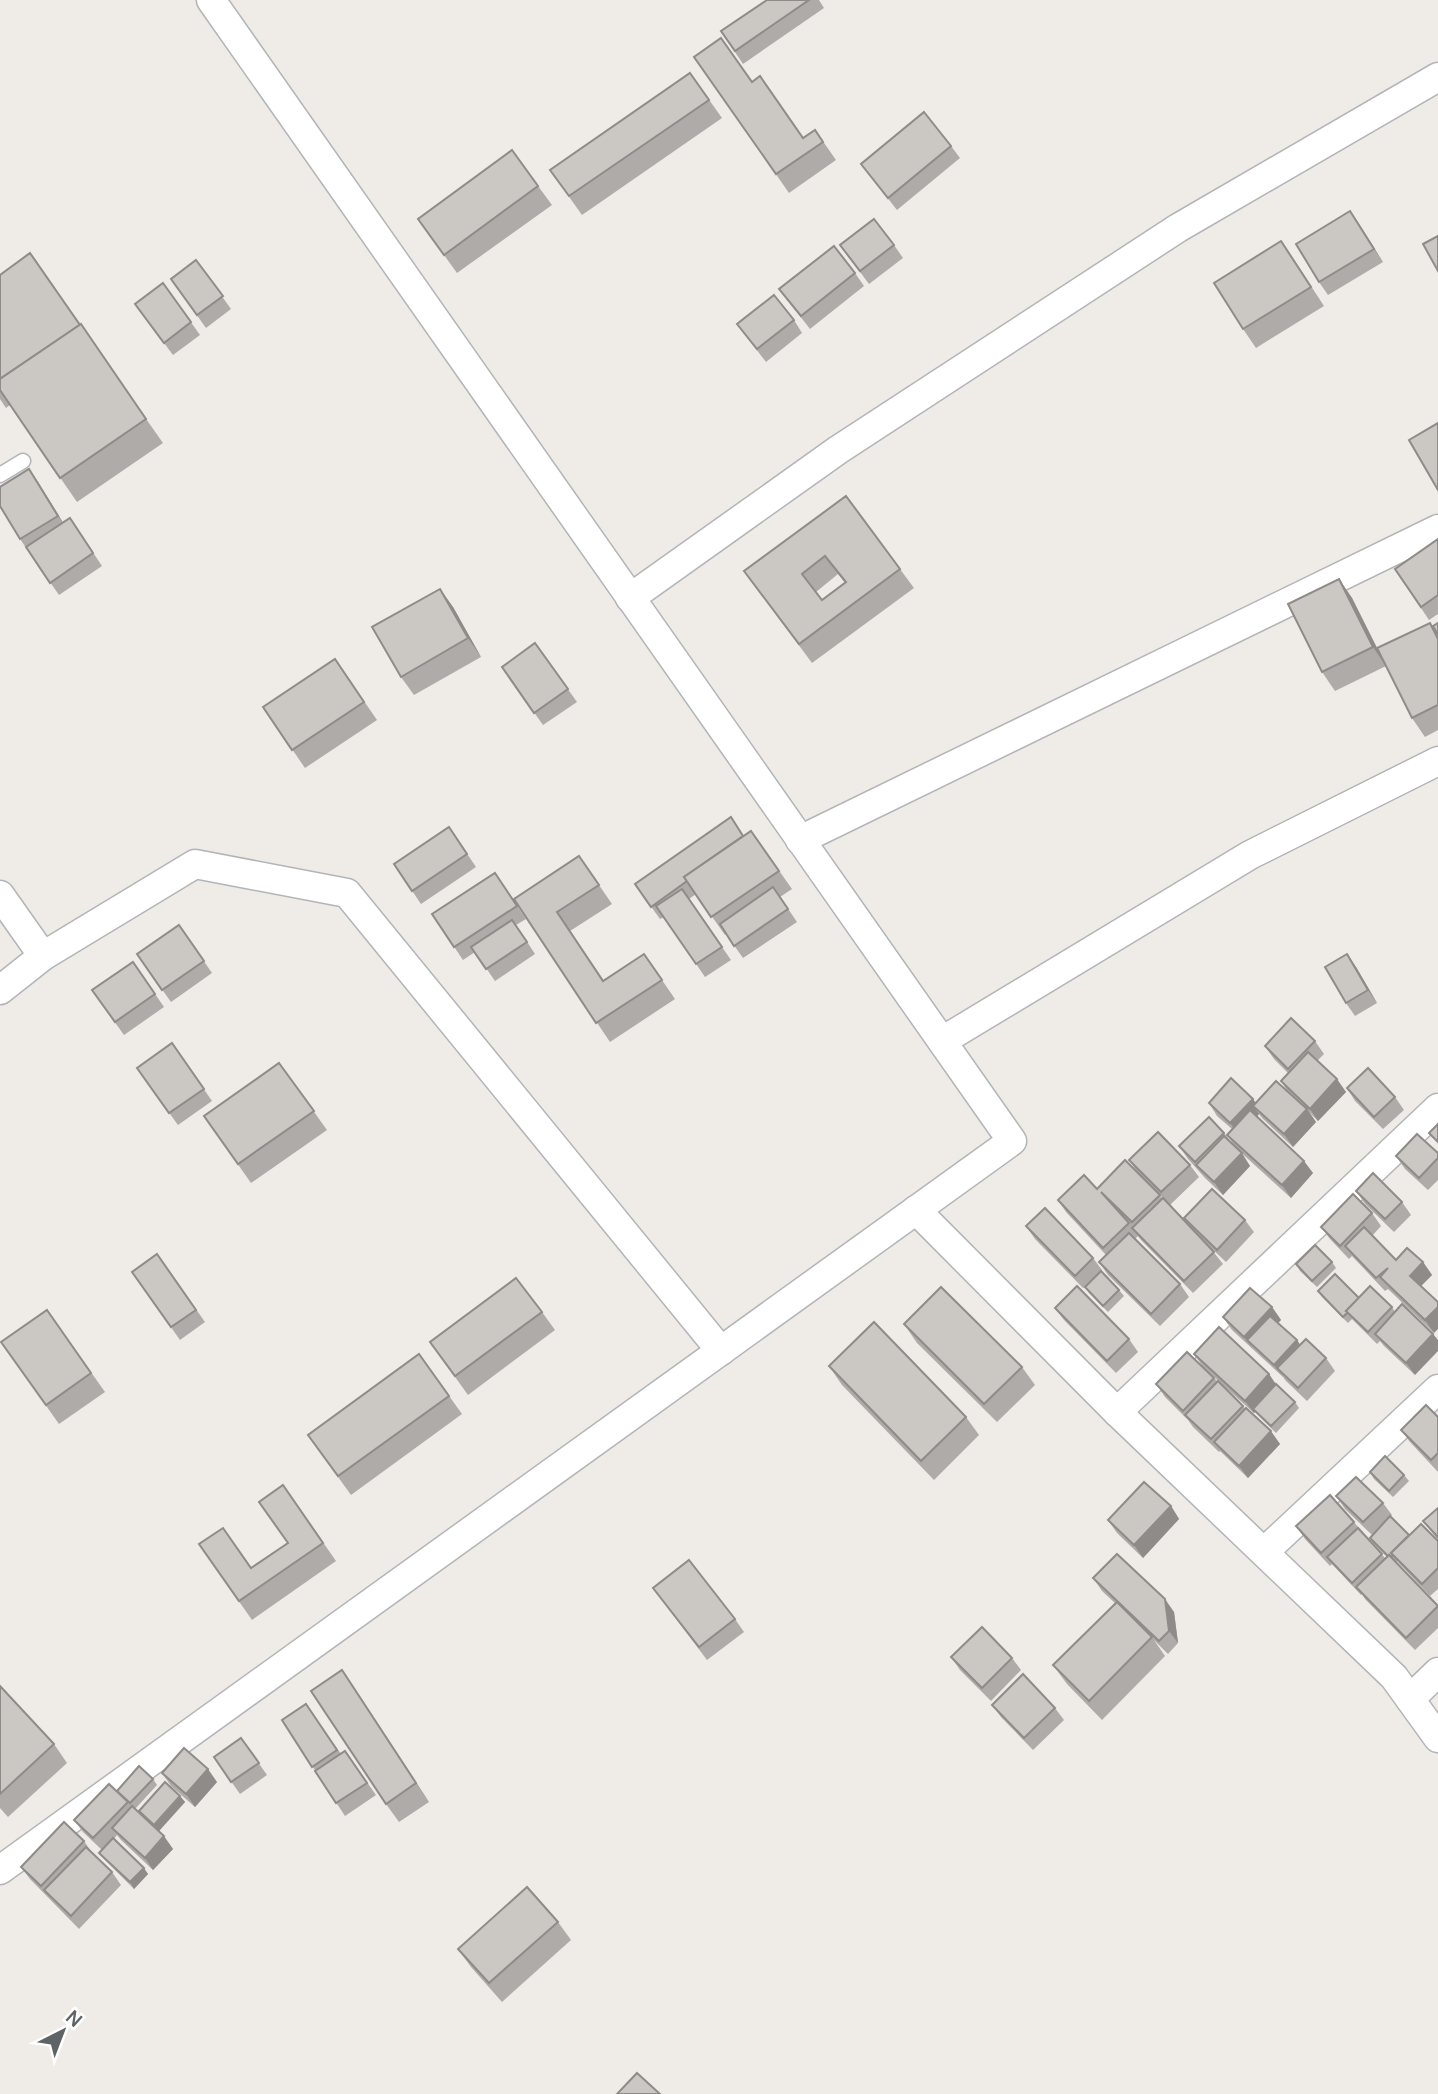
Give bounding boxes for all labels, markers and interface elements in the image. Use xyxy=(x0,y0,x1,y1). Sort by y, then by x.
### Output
north arrow xyxy=(28,1996,98,2066)
text: N xyxy=(61,2004,88,2033)

